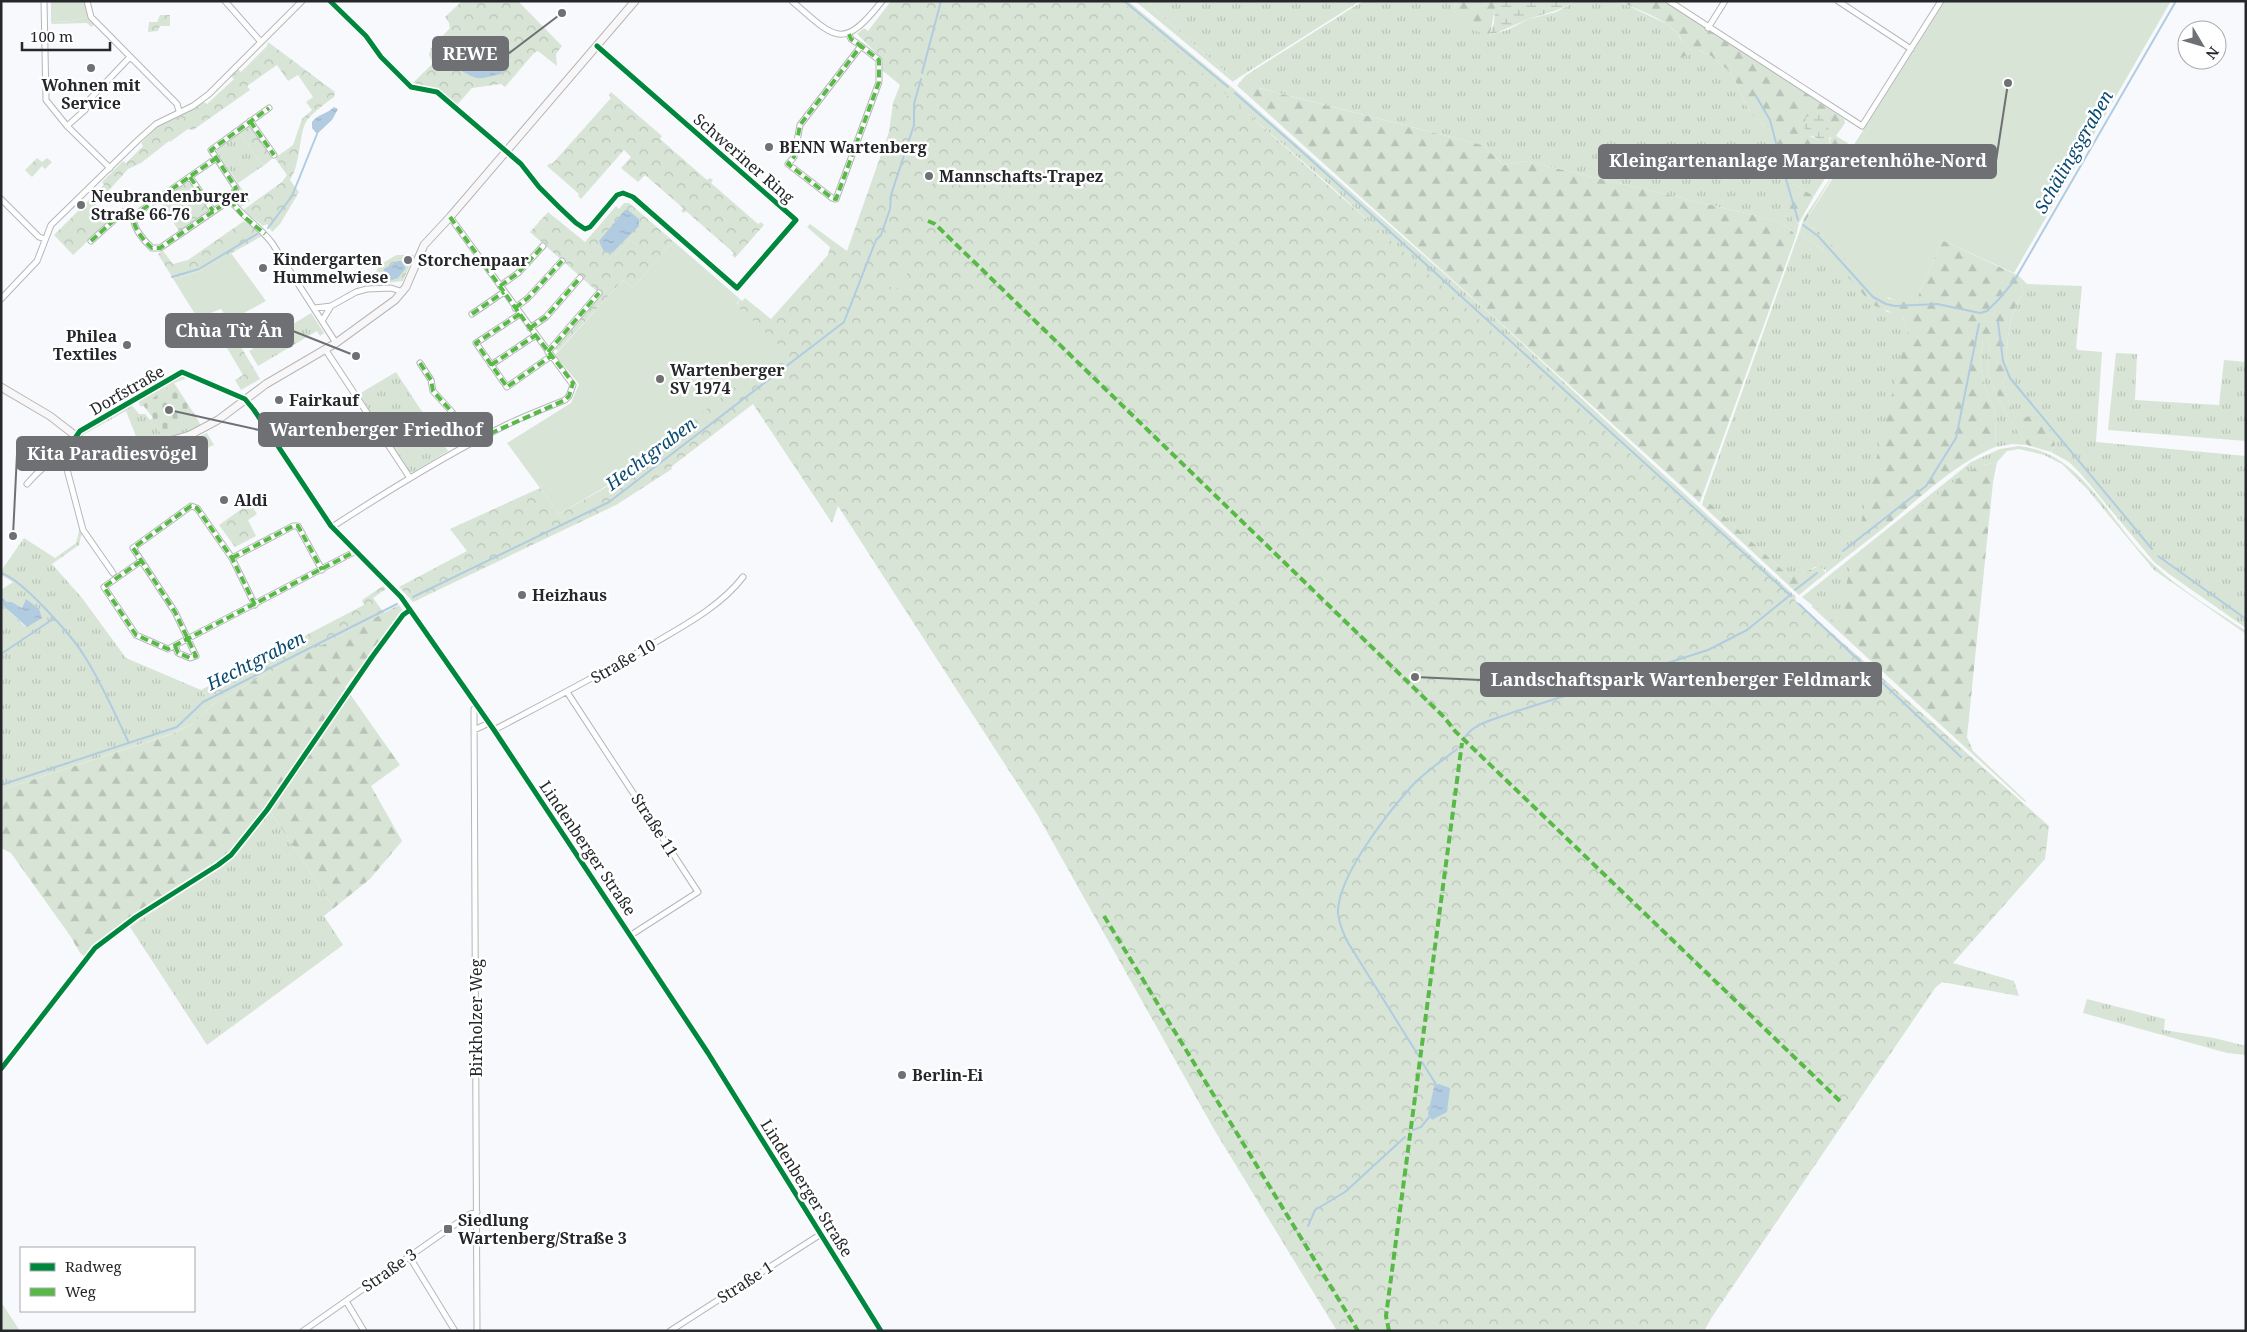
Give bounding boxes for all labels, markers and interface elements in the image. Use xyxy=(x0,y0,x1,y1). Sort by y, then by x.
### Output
scale bar xyxy=(22,20,110,52)
north arrow xyxy=(2177,20,2227,70)
text: 100 m xyxy=(30,26,73,46)
callout: REWE xyxy=(433,37,508,70)
text: REWE xyxy=(442,41,498,65)
text: N xyxy=(2202,43,2224,64)
marker: Wohnen mit Service xyxy=(85,62,97,74)
place label: Wohnen mit Service xyxy=(41,74,141,114)
water label: Schälingsgraben xyxy=(2028,86,2118,217)
street label: Schweriner Ring xyxy=(689,108,799,208)
place label: BENN Wartenberg xyxy=(779,136,927,158)
marker: BENN Wartenberg xyxy=(763,141,775,153)
callout: Kleingartenanlage Margaretenhöhe-Nord xyxy=(1599,145,1996,178)
text: Kleingartenanlage Margaretenhöhe-Nord xyxy=(1609,148,1987,172)
place label: Mannschafts-Trapez xyxy=(939,165,1103,187)
marker: Mannschafts-Trapez xyxy=(923,170,935,182)
place label: Neubrandenburger Straße 66-76 xyxy=(91,185,249,225)
marker: Neubrandenburger Straße 66-76 xyxy=(75,199,87,211)
place label: Kindergarten Hummelwiese xyxy=(273,248,388,288)
place label: Storchenpaar xyxy=(418,249,529,271)
marker: Storchenpaar xyxy=(402,254,414,266)
marker: Kindergarten Hummelwiese xyxy=(257,262,269,274)
callout: Chùa Từ Ân xyxy=(166,314,293,347)
text: Chùa Từ Ân xyxy=(175,318,283,342)
place label: Philea Textiles xyxy=(53,325,117,365)
marker: Philea Textiles xyxy=(121,339,133,351)
place label: Wartenberger SV 1974 xyxy=(670,359,785,399)
street label: Dorfstraße xyxy=(86,360,168,420)
marker: Wartenberger SV 1974 xyxy=(654,373,666,385)
place label: Fairkauf xyxy=(289,389,360,411)
marker: Fairkauf xyxy=(273,394,285,406)
water label: Hechtgraben xyxy=(599,411,701,496)
callout: Wartenberger Friedhof xyxy=(259,413,492,446)
text: Wartenberger Friedhof xyxy=(269,417,484,441)
callout: Kita Paradiesvögel xyxy=(17,437,207,470)
text: Kita Paradiesvögel xyxy=(27,441,198,465)
place label: Aldi xyxy=(234,489,268,511)
marker: Aldi xyxy=(218,494,230,506)
place label: Heizhaus xyxy=(532,584,607,606)
marker: Heizhaus xyxy=(516,589,528,601)
water label: Hechtgraben xyxy=(201,625,309,696)
street label: Straße 10 xyxy=(587,634,660,688)
callout: Landschaftspark Wartenberger Feldmark xyxy=(1481,663,1881,696)
text: Landschaftspark Wartenberger Feldmark xyxy=(1491,667,1872,691)
street label: Lindenberger Straße xyxy=(535,776,641,920)
street label: Straße 11 xyxy=(626,789,684,861)
street label: Birkholzer Weg xyxy=(465,959,487,1077)
place label: Berlin-Ei xyxy=(912,1064,984,1086)
marker: Berlin-Ei xyxy=(896,1069,908,1081)
street label: Lindenberger Straße xyxy=(756,1115,858,1261)
place label: Siedlung Wartenberg/Straße 3 xyxy=(458,1209,627,1249)
marker: Siedlung Wartenberg/Straße 3 xyxy=(442,1223,454,1235)
street label: Straße 3 xyxy=(357,1243,421,1297)
legend xyxy=(20,1247,195,1312)
text: Radweg xyxy=(65,1256,122,1276)
street label: Straße 1 xyxy=(713,1256,777,1308)
text: Weg xyxy=(65,1281,96,1301)

